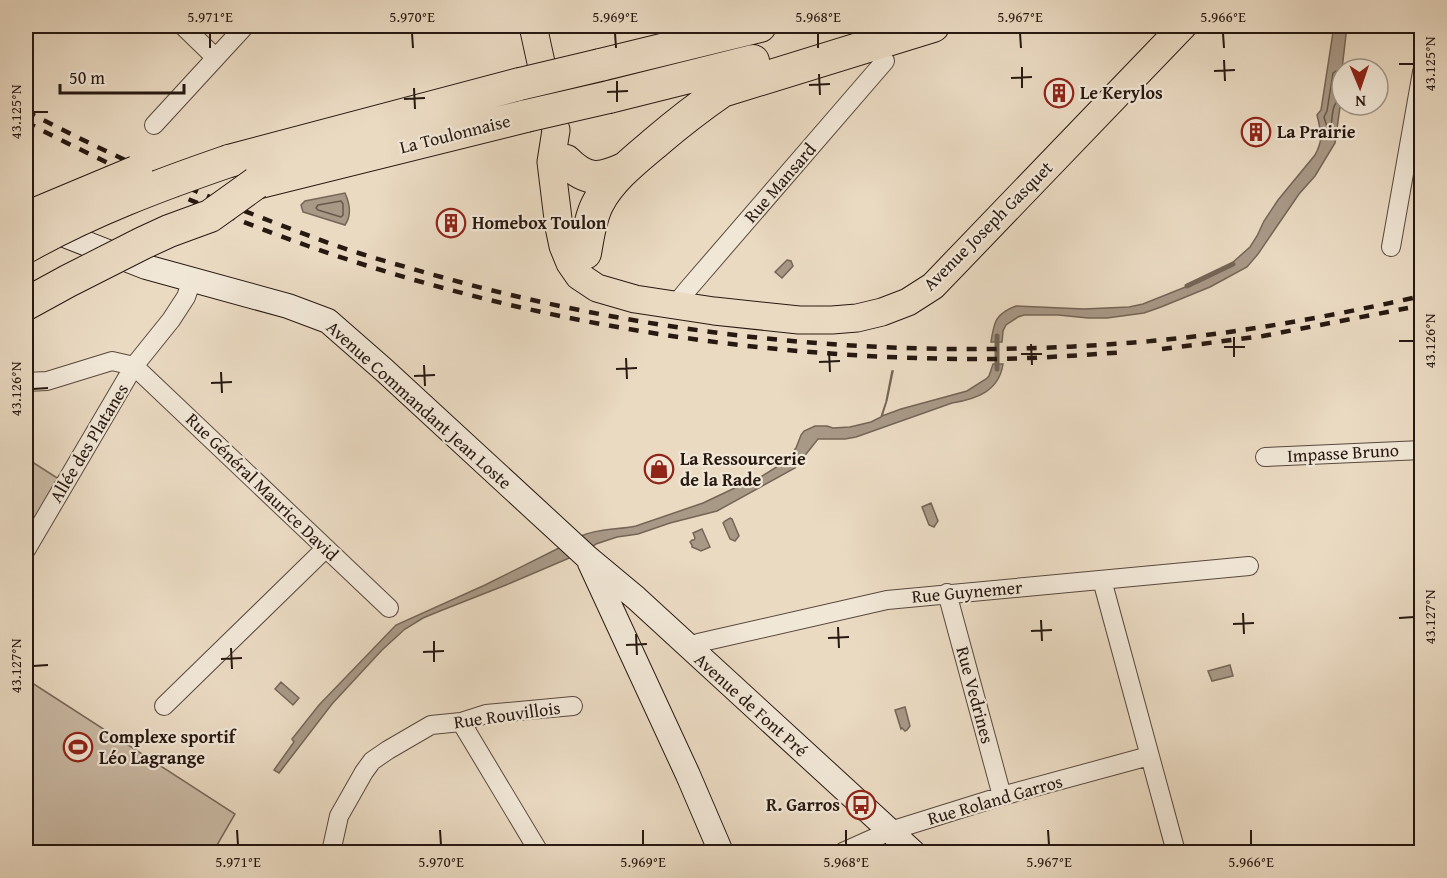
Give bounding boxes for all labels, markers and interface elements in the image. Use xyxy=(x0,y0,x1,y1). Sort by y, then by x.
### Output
text: 5.971°E xyxy=(187,6,233,27)
text: 5.970°E xyxy=(389,6,435,27)
text: 5.969°E xyxy=(592,6,638,27)
text: 5.968°E xyxy=(795,6,841,27)
text: 5.967°E xyxy=(997,6,1043,27)
text: 5.966°E xyxy=(1200,6,1246,27)
text: 43.125°N xyxy=(1419,36,1440,91)
scale bar xyxy=(60,57,184,95)
north arrow xyxy=(1330,57,1390,117)
text: 50 m xyxy=(69,64,105,91)
building icon: Le Kerylos xyxy=(1043,77,1075,109)
place label: Le Kerylos xyxy=(1080,79,1163,106)
text: 43.125°N xyxy=(5,84,26,139)
text: N xyxy=(1354,90,1366,114)
street label: La Toulonnaise xyxy=(397,107,513,160)
building icon: La Prairie xyxy=(1240,116,1272,148)
place label: La Prairie xyxy=(1277,118,1356,145)
street label: Rue Mansard xyxy=(737,136,822,229)
street label: Avenue Joseph Gasquet xyxy=(917,154,1059,297)
building icon: Homebox Toulon xyxy=(435,207,467,239)
place label: Homebox Toulon xyxy=(472,209,607,236)
text: 43.126°N xyxy=(1419,313,1440,368)
street label: Avenue Commandant Jean Loste xyxy=(321,314,518,495)
text: 43.126°N xyxy=(5,361,26,416)
street label: Allée des Platanes xyxy=(42,378,135,507)
street label: Rue Général Maurice David xyxy=(180,406,345,567)
street label: Impasse Bruno xyxy=(1286,436,1400,469)
place label: La Ressourcerie de la Rade xyxy=(680,445,806,493)
shop icon: La Ressourcerie de la Rade xyxy=(643,453,675,485)
street label: Rue Guynemer xyxy=(911,573,1024,610)
text: 43.127°N xyxy=(1419,589,1440,644)
text: 43.127°N xyxy=(5,638,26,693)
street label: Rue Vedrines xyxy=(950,643,1001,746)
street label: Avenue de Font Pré xyxy=(689,646,814,763)
street label: Rue Rouvillois xyxy=(452,694,562,735)
place label: Complexe sportif Léo Lagrange xyxy=(99,723,238,771)
sports icon: Complexe sportif Léo Lagrange xyxy=(62,731,94,763)
street label: Rue Roland Garros xyxy=(924,767,1066,832)
bus stop icon: R. Garros xyxy=(845,789,877,821)
place label: R. Garros xyxy=(766,791,840,818)
text: 5.971°E xyxy=(215,851,261,872)
text: 5.970°E xyxy=(418,851,464,872)
text: 5.969°E xyxy=(620,851,666,872)
text: 5.968°E xyxy=(823,851,869,872)
text: 5.967°E xyxy=(1026,851,1072,872)
text: 5.966°E xyxy=(1228,851,1274,872)

